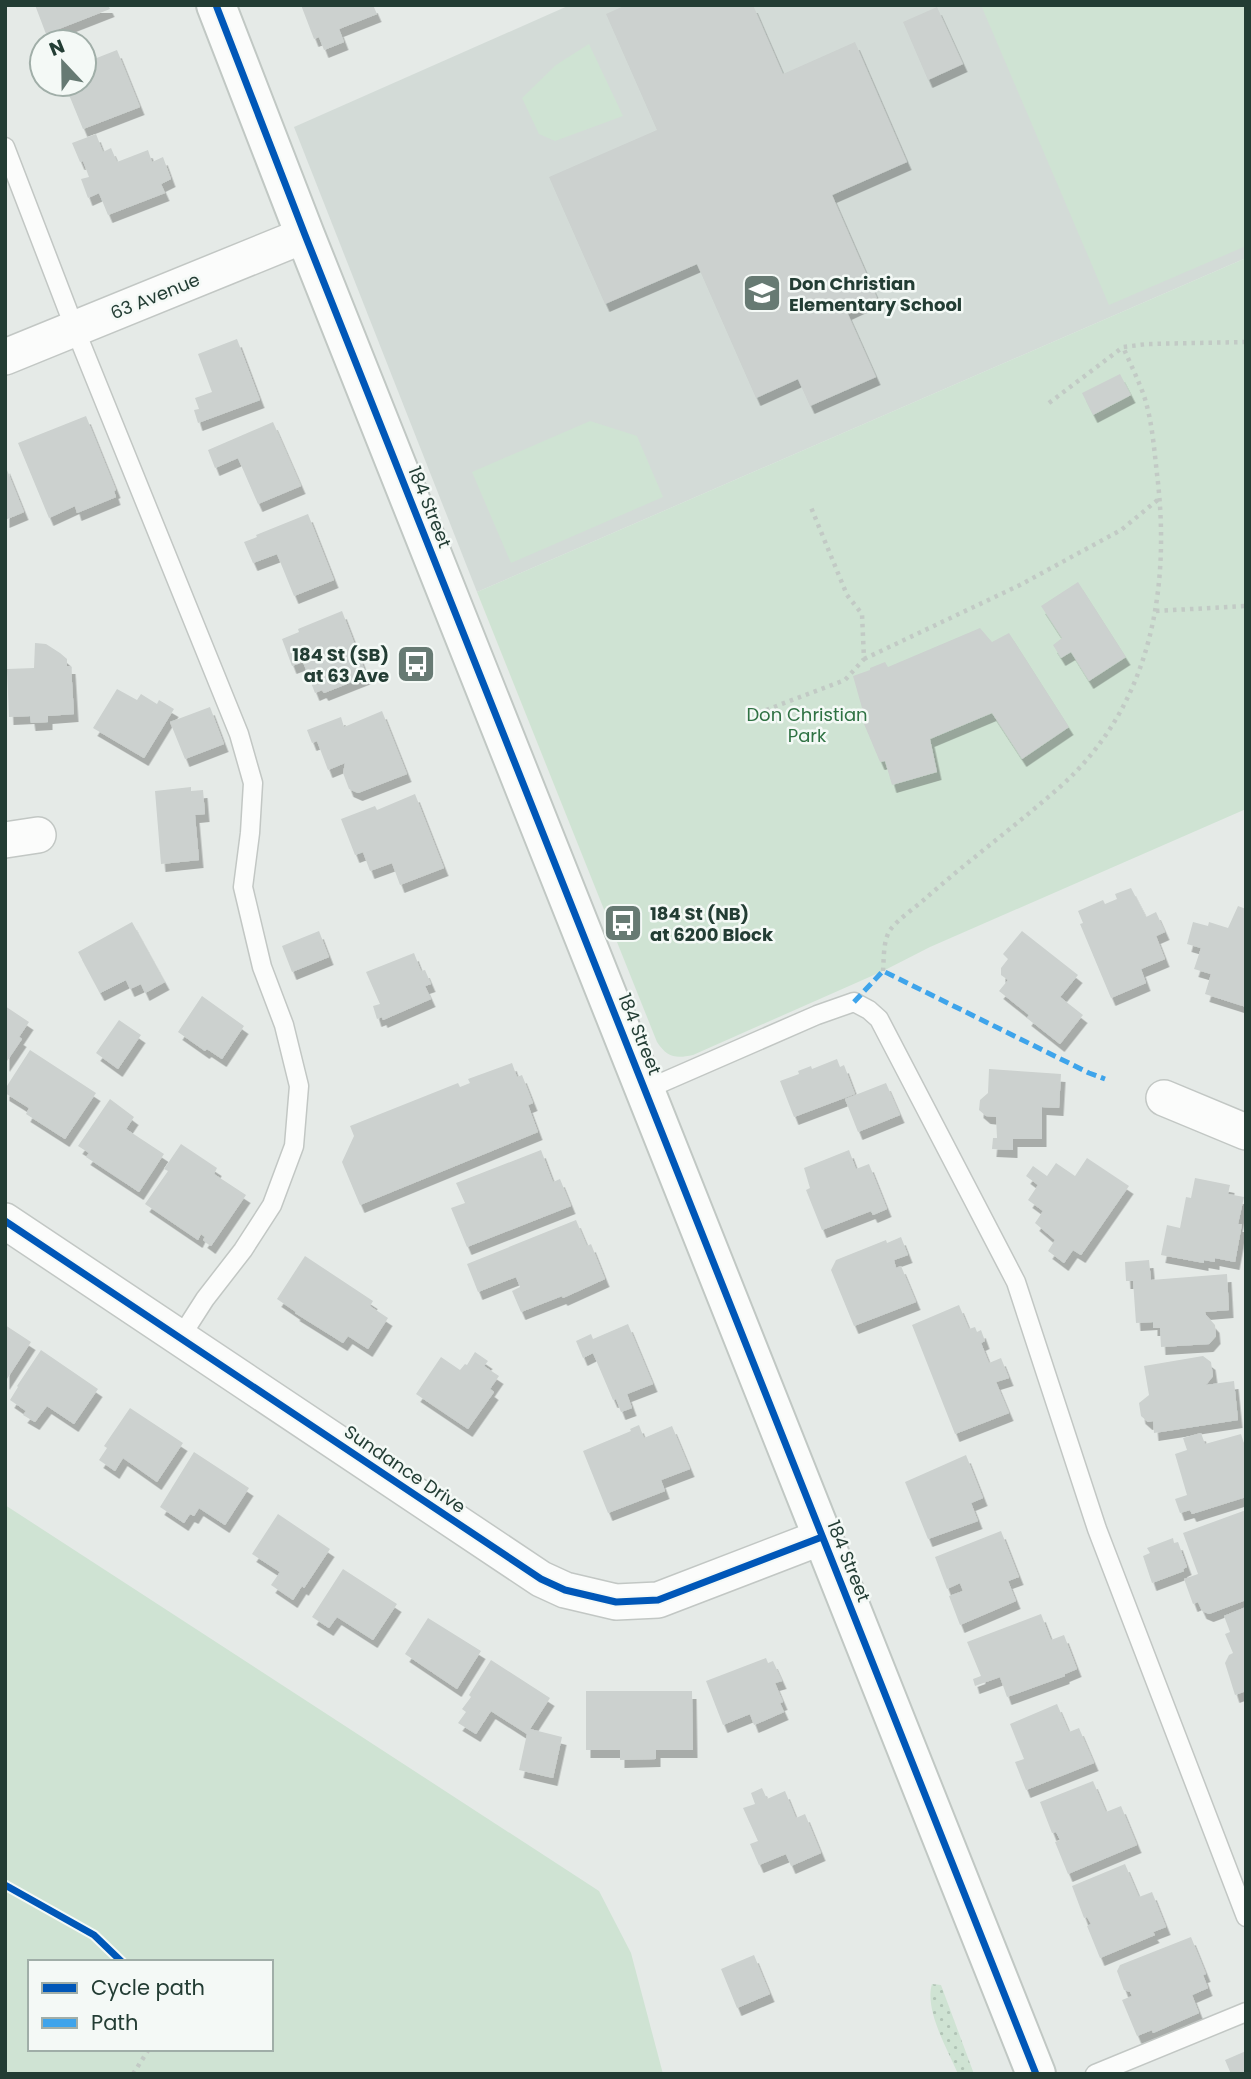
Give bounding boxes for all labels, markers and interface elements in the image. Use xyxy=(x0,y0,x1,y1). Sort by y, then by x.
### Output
north arrow xyxy=(28,28,98,98)
text: N xyxy=(45,33,69,63)
street label: 63 Avenue xyxy=(107,267,203,325)
place label: Don Christian Elementary School xyxy=(789,271,962,317)
school or university icon: Don Christian Elementary School xyxy=(741,272,783,314)
street label: 184 Street xyxy=(402,462,458,552)
place label: 184 St (SB) at 63 Ave xyxy=(292,642,389,688)
bus stop icon: 184 St (SB) at 63 Ave xyxy=(395,643,437,685)
park label: Don Christian Park xyxy=(746,702,868,748)
place label: 184 St (NB) at 6200 Block xyxy=(650,901,774,947)
bus stop icon: 184 St (NB) at 6200 Block xyxy=(602,902,644,944)
street label: 184 Street xyxy=(612,989,668,1079)
street label: Sundance Drive xyxy=(339,1419,471,1519)
street label: 184 Street xyxy=(821,1516,877,1606)
legend xyxy=(28,1960,273,2051)
text: Cycle path xyxy=(91,1973,205,2002)
text: Path xyxy=(91,2008,138,2037)

